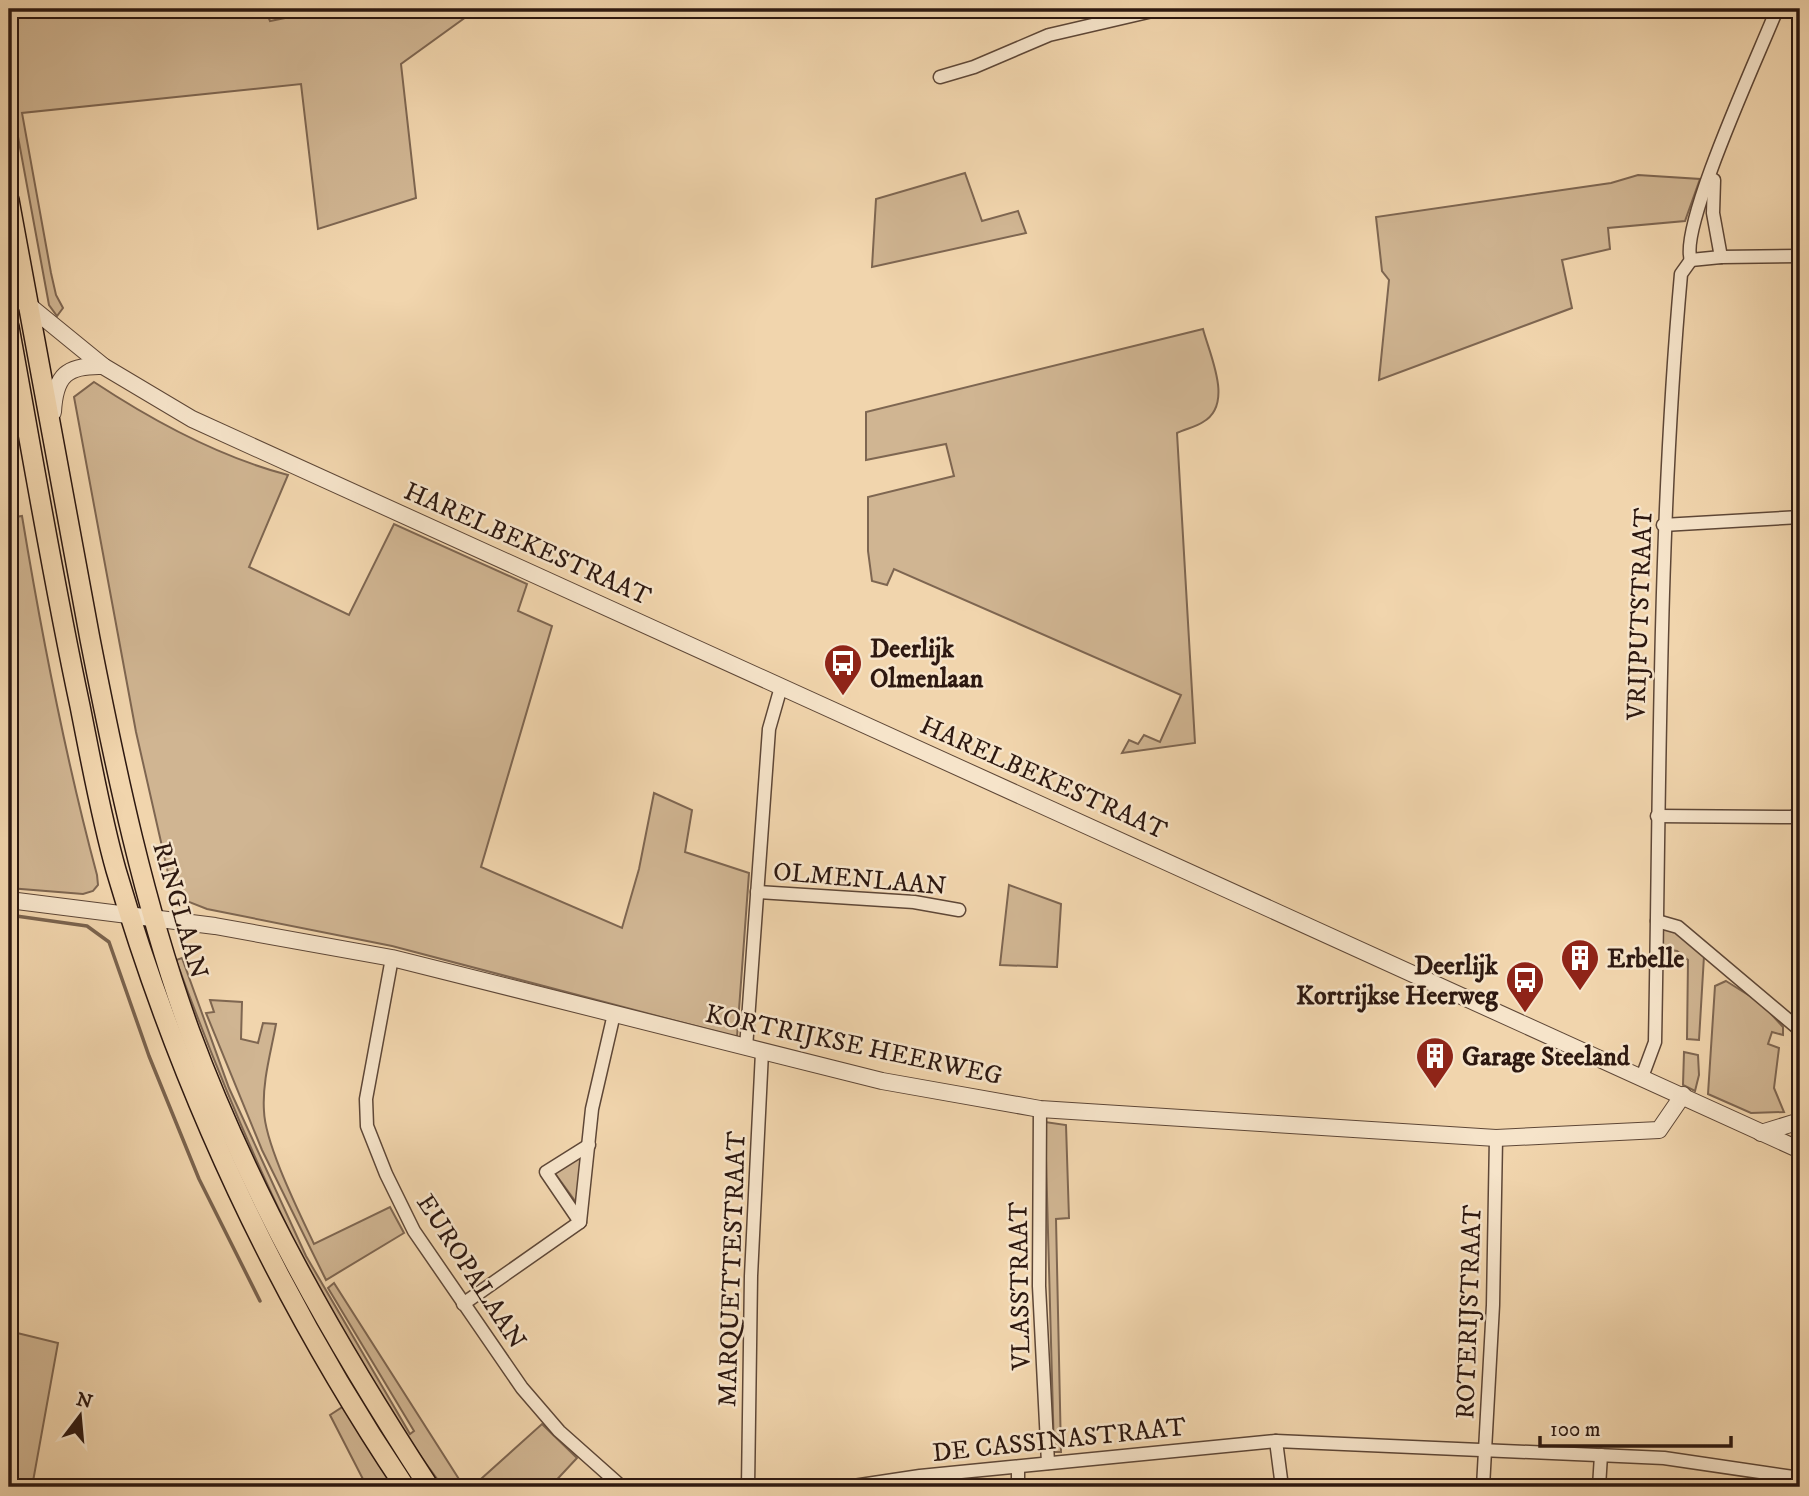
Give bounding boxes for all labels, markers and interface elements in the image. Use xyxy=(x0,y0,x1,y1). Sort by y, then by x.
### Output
street label: HARELBEKESTRAAT xyxy=(399,475,656,614)
street label: VRIJPUTSTRAAT xyxy=(1620,507,1661,722)
place label: Deerlijk Olmenlaan xyxy=(870,633,984,696)
bus stop icon: Deerlijk Olmenlaan xyxy=(822,642,864,697)
street label: HARELBEKESTRAAT xyxy=(915,709,1172,848)
street label: RINGLAAN xyxy=(144,838,215,983)
street label: OLMENLAAN xyxy=(772,855,948,904)
building icon: Erbelle xyxy=(1559,937,1601,992)
place label: Erbelle xyxy=(1607,943,1685,976)
place label: Deerlijk Kortrijkse Heerweg xyxy=(1296,950,1499,1013)
bus stop icon: Deerlijk Kortrijkse Heerweg xyxy=(1504,959,1546,1014)
street label: KORTRIJKSE HEERWEG xyxy=(702,998,1005,1093)
building icon: Garage Steeland xyxy=(1414,1035,1456,1090)
place label: Garage Steeland xyxy=(1462,1041,1631,1074)
street label: MARQUETTESTRAAT xyxy=(711,1130,754,1408)
street label: EUROPALAAN xyxy=(408,1188,533,1356)
street label: VLASSTRAAT xyxy=(1003,1201,1038,1372)
street label: ROTERIJSTRAAT xyxy=(1449,1204,1490,1420)
north arrow xyxy=(46,1380,116,1450)
text: N xyxy=(74,1388,95,1414)
scale bar xyxy=(1540,1405,1730,1449)
street label: DE CASSINASTRAAT xyxy=(931,1411,1188,1470)
text: 100 m xyxy=(1550,1417,1601,1443)

